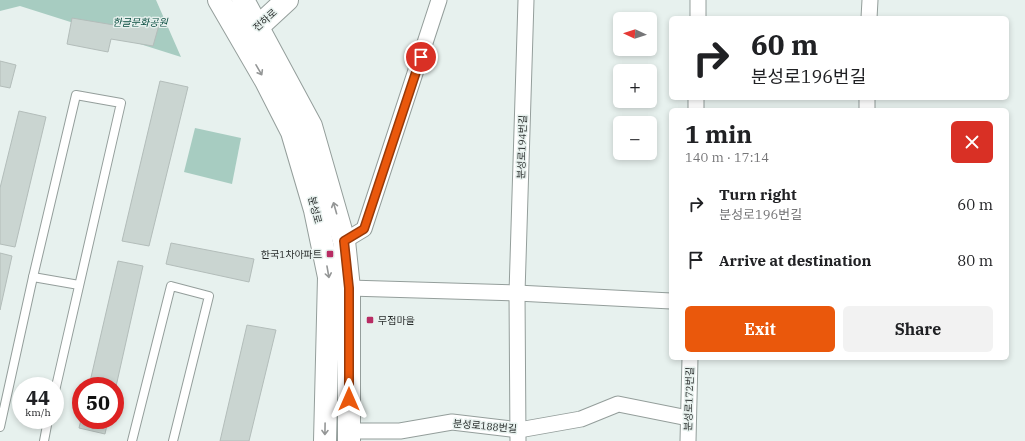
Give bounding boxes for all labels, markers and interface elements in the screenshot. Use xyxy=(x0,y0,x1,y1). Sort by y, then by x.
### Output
street label: 전하로 xyxy=(250,6,280,34)
north arrow xyxy=(613,12,657,56)
map controls xyxy=(613,12,657,160)
park label: 한글문화공원 xyxy=(112,16,168,29)
text: 60 m xyxy=(751,26,818,63)
icon: right xyxy=(685,32,737,84)
pin xyxy=(404,40,438,74)
icon: arrive xyxy=(410,46,432,68)
one-way arrow xyxy=(256,64,264,76)
button: + xyxy=(613,64,657,108)
text: 분성로196번길 xyxy=(751,65,866,88)
street label: 분성로194번길 xyxy=(514,115,530,179)
button: − xyxy=(613,116,657,160)
text: 1 min xyxy=(685,118,752,150)
button: close xyxy=(951,121,993,163)
text: 140 m · 17:14 xyxy=(685,149,769,166)
text: Turn right xyxy=(719,185,797,204)
icon: right xyxy=(685,193,707,215)
street label: 분성로 xyxy=(305,195,325,225)
text: 60 m xyxy=(957,195,993,214)
one-way arrow xyxy=(331,201,338,214)
text: 분성로196번길 xyxy=(719,206,802,223)
place label: 한국1차아파트 xyxy=(261,248,322,261)
marker: 한국1차아파트 xyxy=(325,249,335,259)
icon: arrive xyxy=(685,249,707,271)
text: Arrive at destination xyxy=(719,251,871,270)
text: 80 m xyxy=(957,251,993,270)
one-way arrow xyxy=(324,265,332,278)
button: Exit xyxy=(685,306,835,352)
button: Share xyxy=(843,306,993,352)
place label: 무접마을 xyxy=(378,314,415,327)
marker: 무접마을 xyxy=(365,315,375,325)
street label: 분성로172번길 xyxy=(681,367,697,431)
speed limit sign: 50 xyxy=(72,377,124,429)
position arrow xyxy=(328,378,370,420)
text: 44 xyxy=(26,384,50,411)
text: km/h xyxy=(25,406,51,419)
street label: 분성로188번길 xyxy=(453,417,517,435)
one-way arrow xyxy=(321,423,329,436)

